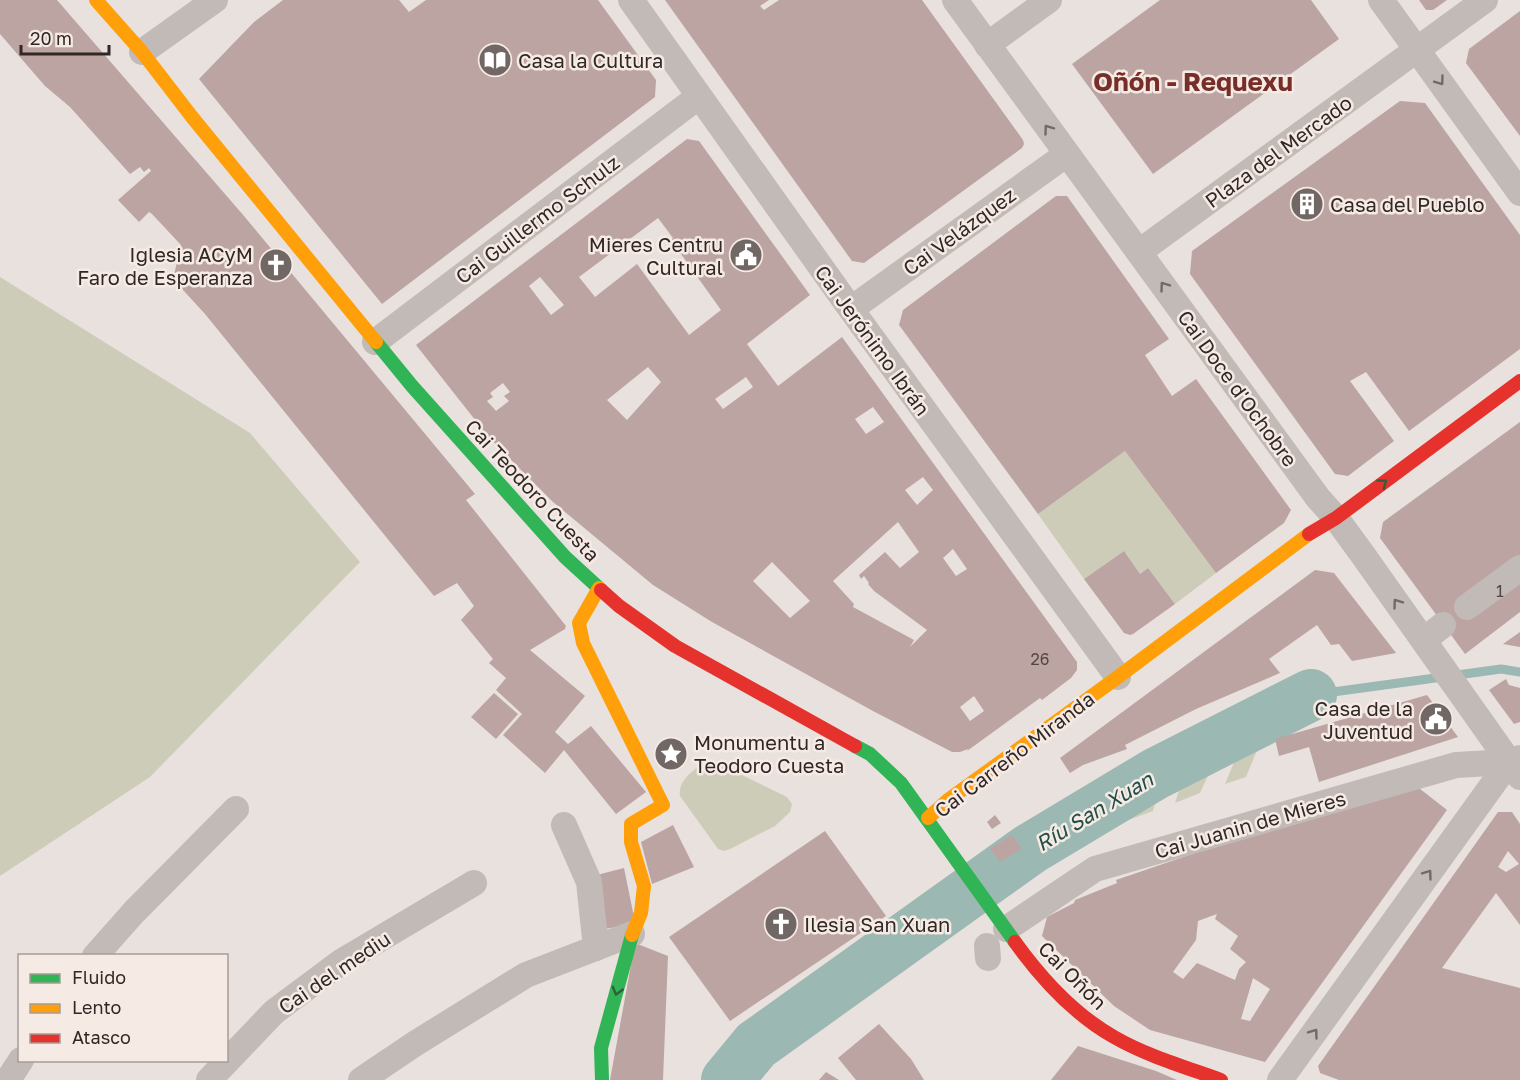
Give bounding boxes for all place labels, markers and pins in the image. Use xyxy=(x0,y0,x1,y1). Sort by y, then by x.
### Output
library icon: Casa la Cultura xyxy=(477,42,513,78)
place label: Casa la Cultura xyxy=(518,48,663,72)
building icon: Casa del Pueblo xyxy=(1289,186,1325,222)
place label: Casa del Pueblo xyxy=(1330,192,1484,216)
place label: Mieres Centru Cultural xyxy=(589,232,723,279)
public building icon: Mieres Centru Cultural xyxy=(728,237,764,273)
place label: Iglesia ACyM Faro de Esperanza xyxy=(77,242,253,289)
church icon: Iglesia ACyM Faro de Esperanza xyxy=(258,247,294,283)
place label: Casa de la Juventud xyxy=(1315,696,1413,743)
public building icon: Casa de la Juventud xyxy=(1418,701,1454,737)
place label: Monumentu a Teodoro Cuesta xyxy=(694,730,844,777)
place icon: Monumentu a Teodoro Cuesta xyxy=(653,736,689,772)
church icon: Ilesia San Xuan xyxy=(763,906,799,942)
place label: Ilesia San Xuan xyxy=(804,912,950,936)

